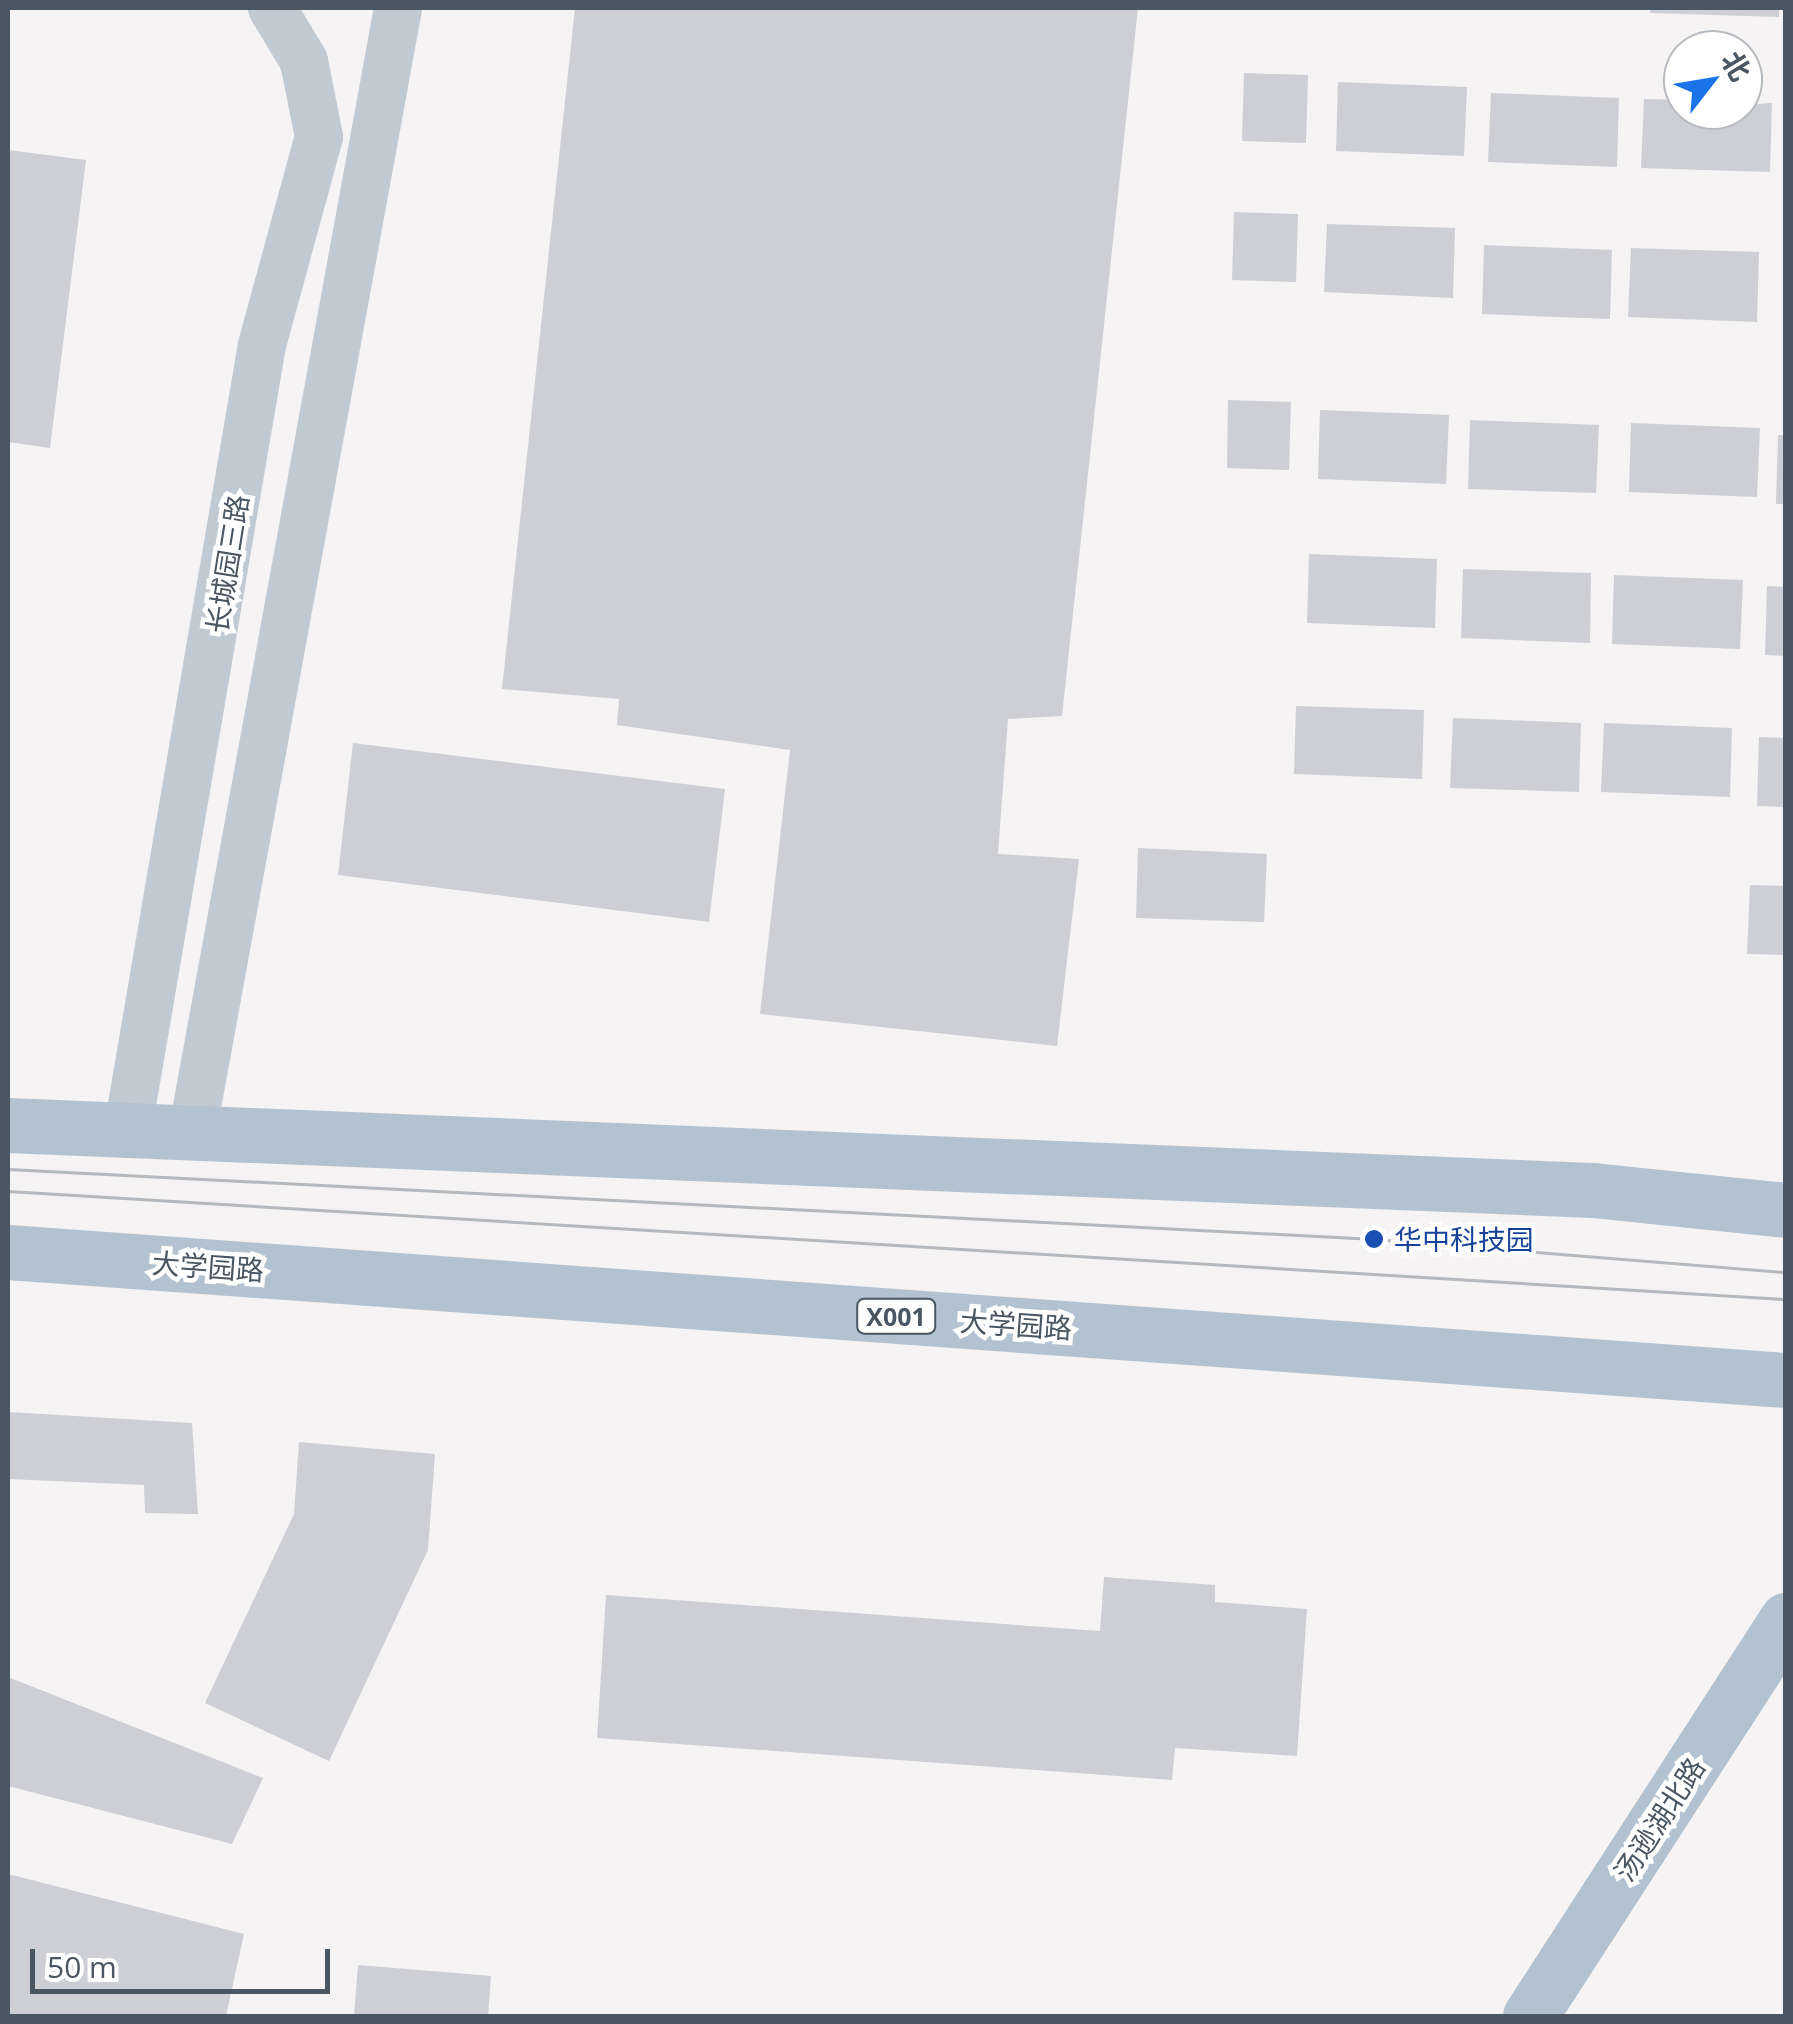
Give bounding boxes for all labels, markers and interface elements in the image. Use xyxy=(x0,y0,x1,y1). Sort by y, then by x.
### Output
north arrow xyxy=(1663,30,1763,130)
text: 北 xyxy=(1713,44,1760,87)
street label: 长城园三路 xyxy=(199,492,255,636)
place label: 华中科技园 xyxy=(1394,1222,1534,1256)
marker: 华中科技园 xyxy=(1363,1228,1385,1250)
street label: 大学园路 xyxy=(151,1245,265,1287)
road number: X001 xyxy=(856,1296,936,1336)
street label: 大学园路 xyxy=(959,1303,1073,1345)
street label: 汤逊湖北路 xyxy=(1607,1751,1711,1887)
scale bar xyxy=(35,1929,335,1991)
text: 50 m xyxy=(47,1946,117,1987)

